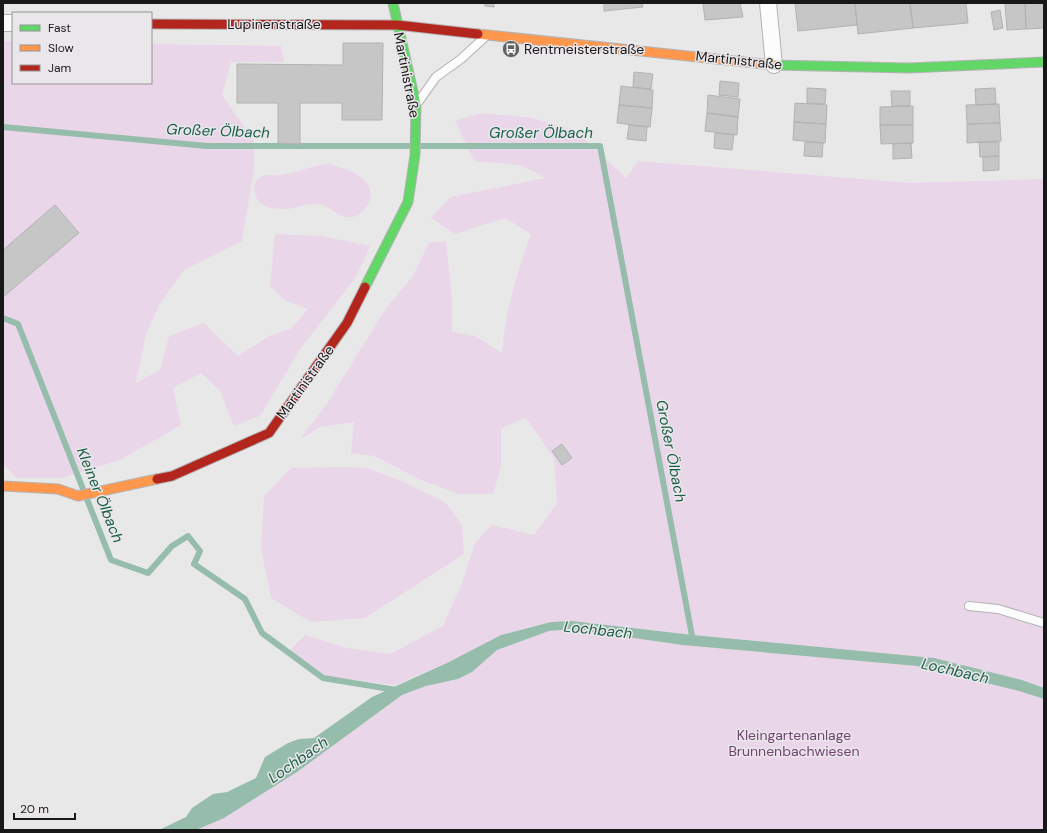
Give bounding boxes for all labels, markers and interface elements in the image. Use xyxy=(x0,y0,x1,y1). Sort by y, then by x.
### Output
legend xyxy=(12,12,152,84)
street label: Lupinenstraße xyxy=(227,15,321,33)
text: Fast xyxy=(48,20,71,36)
street label: Martinistraße xyxy=(390,31,424,119)
bus stop icon: Rentmeisterstraße xyxy=(501,39,521,59)
text: Slow xyxy=(48,40,74,56)
place label: Rentmeisterstraße xyxy=(524,40,644,58)
street label: Martinistraße xyxy=(695,47,783,73)
text: Jam xyxy=(48,60,71,76)
water label: Großer Ölbach xyxy=(166,119,271,143)
water label: Großer Ölbach xyxy=(489,123,593,143)
street label: Martinistraße xyxy=(272,342,338,422)
water label: Großer Ölbach xyxy=(651,398,691,504)
water label: Kleiner Ölbach xyxy=(72,444,128,546)
water label: Lochbach xyxy=(563,616,634,644)
water label: Lochbach xyxy=(919,654,991,689)
park label: Kleingartenanlage Brunnenbachwiesen xyxy=(728,726,860,760)
water label: Lochbach xyxy=(264,732,332,788)
scale bar xyxy=(14,795,75,821)
text: 20 m xyxy=(20,801,49,817)

